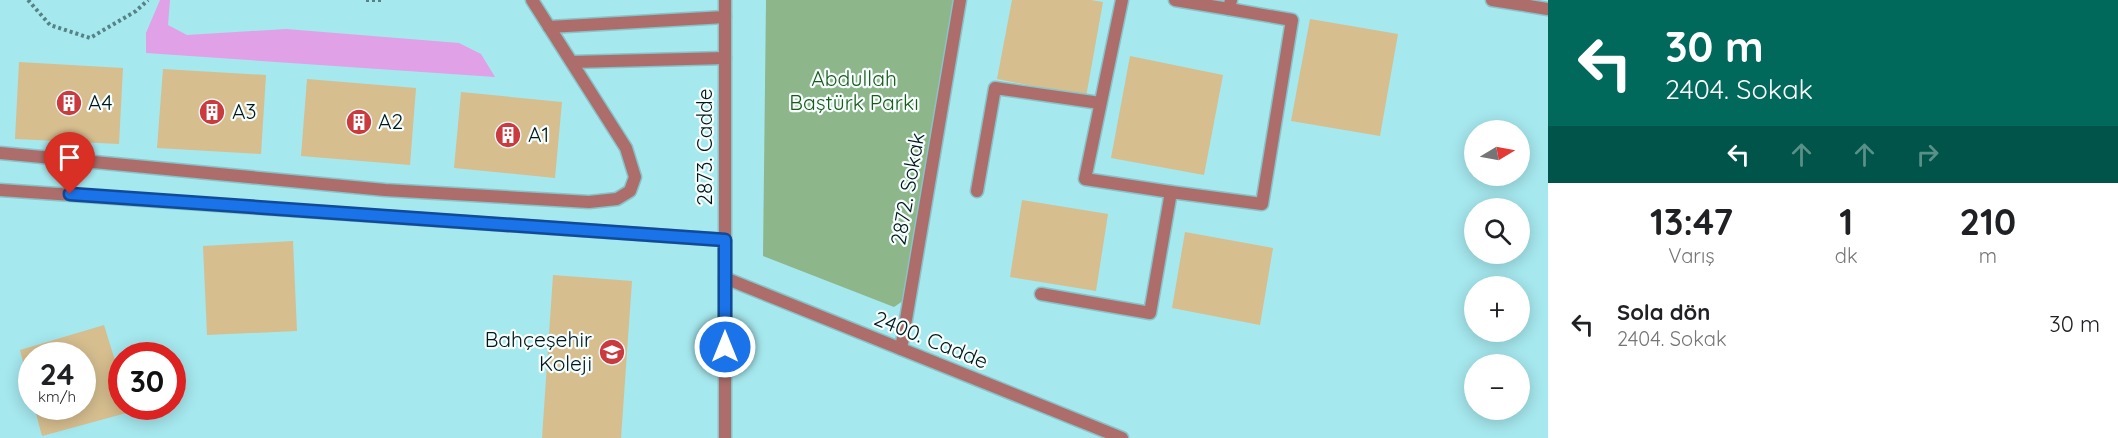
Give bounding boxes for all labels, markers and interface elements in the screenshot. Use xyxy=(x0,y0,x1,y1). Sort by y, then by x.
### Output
text: 30 m xyxy=(1665,20,1764,73)
icon: left xyxy=(1566,24,1644,102)
park label: Abdullah Baştürk Parkı xyxy=(789,65,919,115)
text: 2404. Sokak xyxy=(1665,72,1813,106)
building icon: A4 xyxy=(54,88,84,118)
street label: 2873. Cadde xyxy=(691,88,717,206)
place label: A4 xyxy=(88,89,113,115)
building icon: A3 xyxy=(197,97,227,127)
place label: A3 xyxy=(232,98,257,124)
building icon: A2 xyxy=(344,107,374,137)
place label: A2 xyxy=(378,108,403,134)
building icon: A1 xyxy=(493,120,523,150)
north arrow xyxy=(1464,120,1530,186)
map controls xyxy=(1464,120,1530,420)
place label: A1 xyxy=(528,121,549,147)
street label: 2872. Sokak xyxy=(884,130,930,247)
pin xyxy=(44,132,95,194)
icon: left xyxy=(1722,138,1755,171)
icon: ahead xyxy=(1785,138,1818,171)
icon: ahead xyxy=(1848,138,1881,171)
icon: right xyxy=(1911,138,1944,171)
icon: arrive xyxy=(53,141,86,174)
button: search xyxy=(1464,198,1530,264)
text: 13:47 xyxy=(1650,199,1733,244)
text: 1 xyxy=(1839,199,1853,244)
text: 210 xyxy=(1959,199,2016,244)
text: Varış xyxy=(1668,243,1715,268)
text: dk xyxy=(1835,243,1858,268)
text: m xyxy=(1979,243,1997,268)
button: + xyxy=(1464,276,1530,342)
text: Sola dön xyxy=(1617,298,1710,326)
street label: 2400. Cadde xyxy=(871,304,992,374)
icon: left xyxy=(1566,308,1599,341)
text: 30 m xyxy=(2049,310,2100,338)
position arrow xyxy=(693,315,757,379)
place label: Bahçeşehir Koleji xyxy=(485,326,592,376)
text: 2404. Sokak xyxy=(1617,326,1727,351)
school or university icon: Bahçeşehir Koleji xyxy=(597,337,627,367)
speed limit sign: 30 xyxy=(108,342,186,420)
button: − xyxy=(1464,354,1530,420)
text: 24 xyxy=(40,355,74,393)
text: km/h xyxy=(38,387,76,406)

